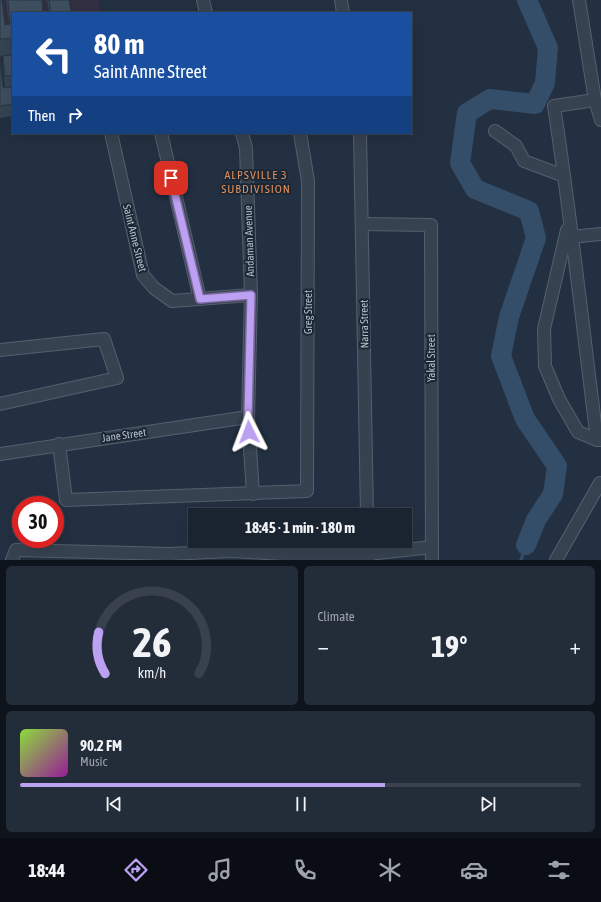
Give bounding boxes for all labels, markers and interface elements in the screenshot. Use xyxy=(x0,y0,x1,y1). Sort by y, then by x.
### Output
icon: left xyxy=(28,28,80,80)
text: 80 m xyxy=(94,28,144,60)
text: Saint Anne Street xyxy=(94,61,207,82)
icon: right xyxy=(64,104,86,126)
text: Then xyxy=(28,107,56,124)
pin xyxy=(154,161,188,195)
icon: arrive xyxy=(160,167,182,189)
district label: ALPSVILLE 3 SUBDIVISION xyxy=(221,168,291,196)
street label: Saint Anne Street xyxy=(121,203,149,273)
street label: Andaman Avenue xyxy=(242,205,256,277)
street label: Greg Street xyxy=(302,290,314,334)
street label: Narra Street xyxy=(358,300,370,348)
street label: Yakal Street xyxy=(425,334,437,382)
position arrow xyxy=(228,411,270,453)
street label: Jane Street xyxy=(101,426,147,444)
speed limit sign: 30 xyxy=(12,496,64,548)
text: 18:45 · 1 min · 180 m xyxy=(245,519,355,536)
text: Climate xyxy=(318,609,355,624)
text: 26 xyxy=(132,617,171,665)
text: 19° xyxy=(431,629,467,663)
text: − xyxy=(318,633,329,659)
text: + xyxy=(570,633,581,659)
text: km/h xyxy=(138,664,166,680)
text: 90.2 FM xyxy=(80,737,122,754)
text: Music xyxy=(80,754,107,769)
icon: previous xyxy=(103,793,125,815)
icon: pause xyxy=(290,793,312,815)
icon: next xyxy=(477,793,499,815)
icon: directions xyxy=(122,856,150,884)
icon: music xyxy=(206,856,234,884)
icon: phone xyxy=(291,856,319,884)
icon: climate xyxy=(376,856,404,884)
icon: car xyxy=(460,856,488,884)
icon: filters xyxy=(545,856,573,884)
text: 18:44 xyxy=(28,860,65,881)

